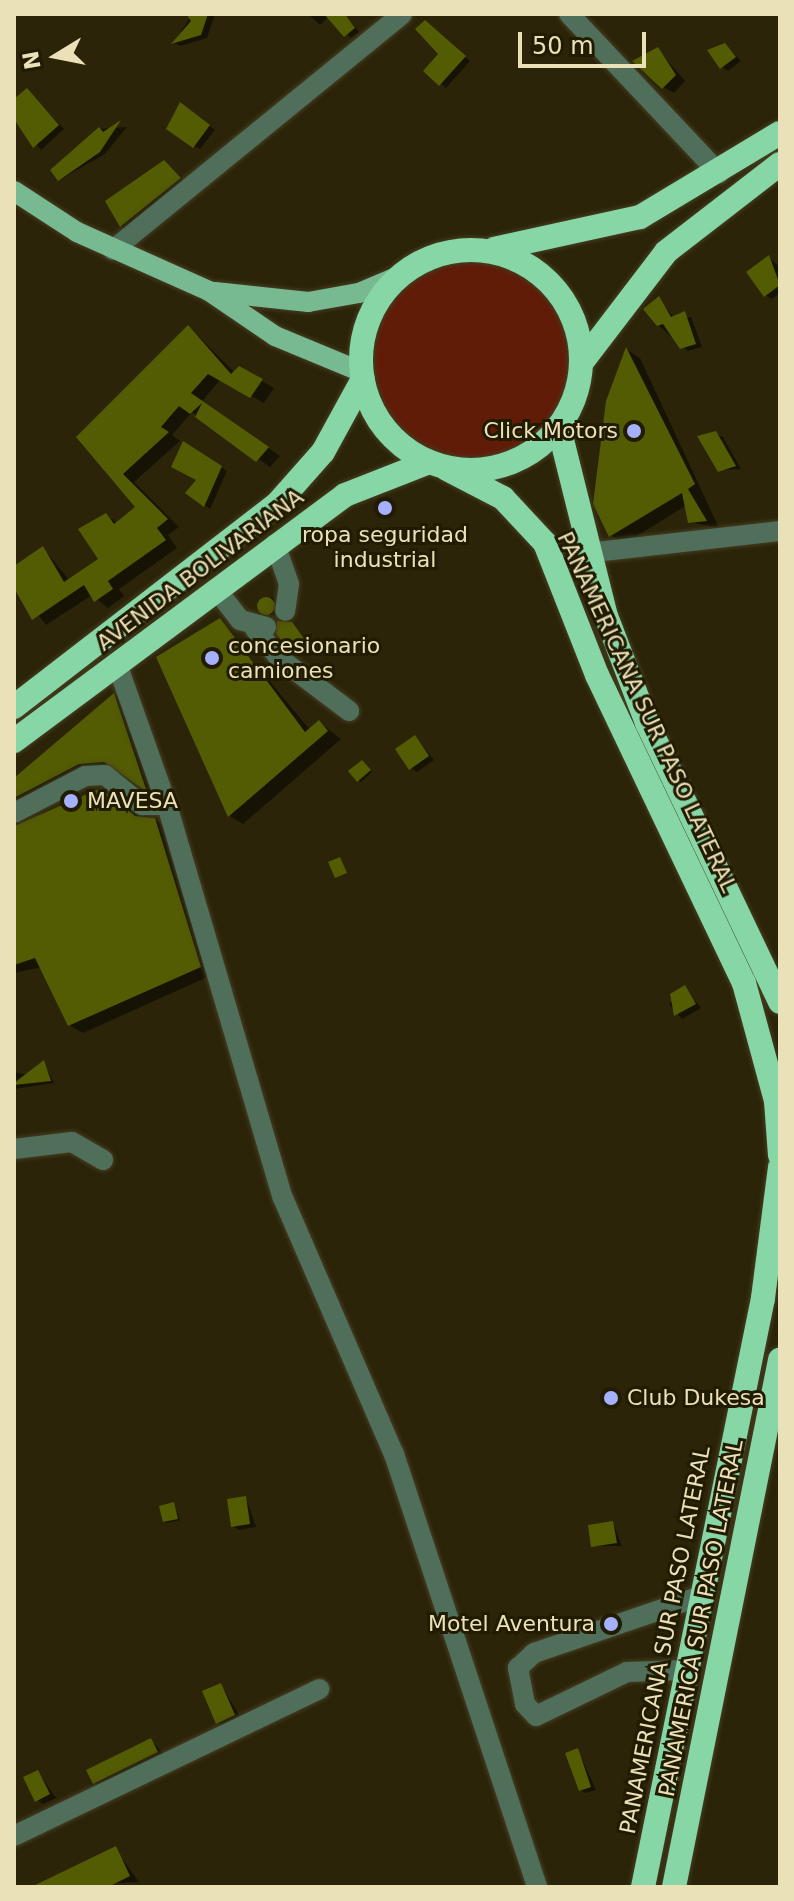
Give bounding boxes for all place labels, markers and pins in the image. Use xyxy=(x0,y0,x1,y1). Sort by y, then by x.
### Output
place label: Click Motors xyxy=(484,418,618,444)
marker: Click Motors xyxy=(625,422,643,440)
marker: ropa seguridad industrial xyxy=(376,499,394,517)
place label: ropa seguridad industrial xyxy=(302,521,468,572)
place label: concesionario camiones xyxy=(228,632,380,684)
marker: concesionario camiones xyxy=(203,649,221,667)
place label: MAVESA xyxy=(87,788,178,814)
marker: MAVESA xyxy=(62,792,80,810)
place label: Club Dukesa xyxy=(627,1385,765,1411)
marker: Club Dukesa xyxy=(602,1389,620,1407)
place label: Motel Aventura xyxy=(428,1611,595,1637)
marker: Motel Aventura xyxy=(602,1615,620,1633)

